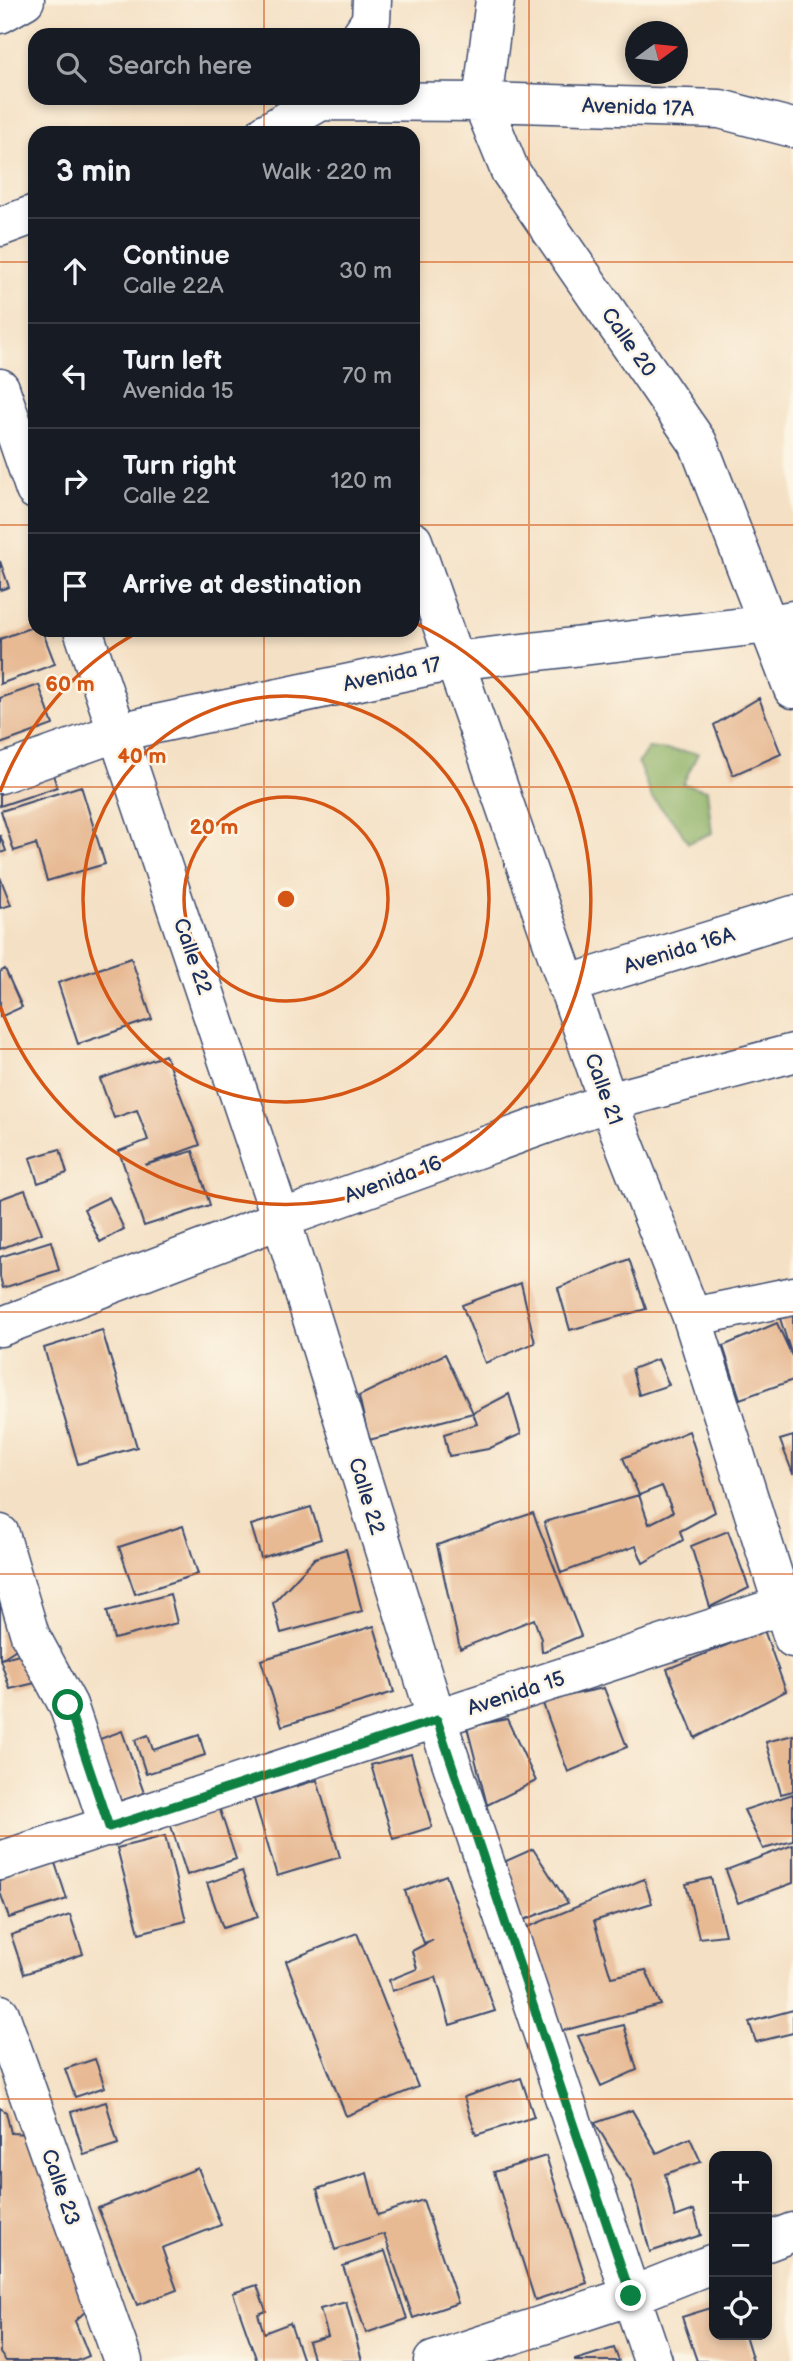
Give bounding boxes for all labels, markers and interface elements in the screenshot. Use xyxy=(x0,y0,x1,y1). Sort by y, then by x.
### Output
north arrow xyxy=(625,21,688,84)
search box xyxy=(28,28,420,105)
icon: search xyxy=(52,48,90,86)
text: Search here xyxy=(108,51,252,82)
street label: Avenida 17A xyxy=(581,93,695,122)
text: 3 min xyxy=(56,154,131,190)
text: Walk · 220 m xyxy=(262,158,392,186)
text: Continue xyxy=(123,241,230,272)
icon: ahead xyxy=(56,252,94,290)
text: 30 m xyxy=(339,257,392,285)
text: Calle 22A xyxy=(123,272,224,300)
street label: Calle 20 xyxy=(596,303,661,382)
text: Turn left xyxy=(123,346,222,377)
icon: left xyxy=(56,357,94,395)
text: 70 m xyxy=(342,362,392,390)
text: Avenida 15 xyxy=(123,377,234,405)
text: Turn right xyxy=(123,451,236,482)
icon: right xyxy=(56,462,94,500)
text: 120 m xyxy=(331,467,392,495)
text: Calle 22 xyxy=(123,482,209,510)
icon: arrive xyxy=(56,567,94,605)
text: Arrive at destination xyxy=(123,570,362,601)
street label: Avenida 17 xyxy=(341,652,444,697)
text: 60 m xyxy=(45,672,95,697)
text: 40 m xyxy=(117,744,167,769)
text: 20 m xyxy=(190,815,238,840)
centre of rings xyxy=(274,887,298,911)
street label: Calle 22 xyxy=(168,915,217,998)
street label: Avenida 16A xyxy=(621,922,738,979)
street label: Calle 21 xyxy=(579,1050,628,1128)
street label: Avenida 16 xyxy=(341,1150,445,1209)
street label: Calle 22 xyxy=(343,1455,390,1538)
street label: Avenida 15 xyxy=(464,1666,568,1721)
route start xyxy=(52,1689,83,1720)
street label: Calle 23 xyxy=(36,2146,85,2229)
map controls xyxy=(709,2151,772,2340)
button: + xyxy=(709,2151,772,2214)
button: − xyxy=(709,2214,772,2277)
button: locate xyxy=(709,2277,772,2340)
route end xyxy=(615,2280,646,2311)

